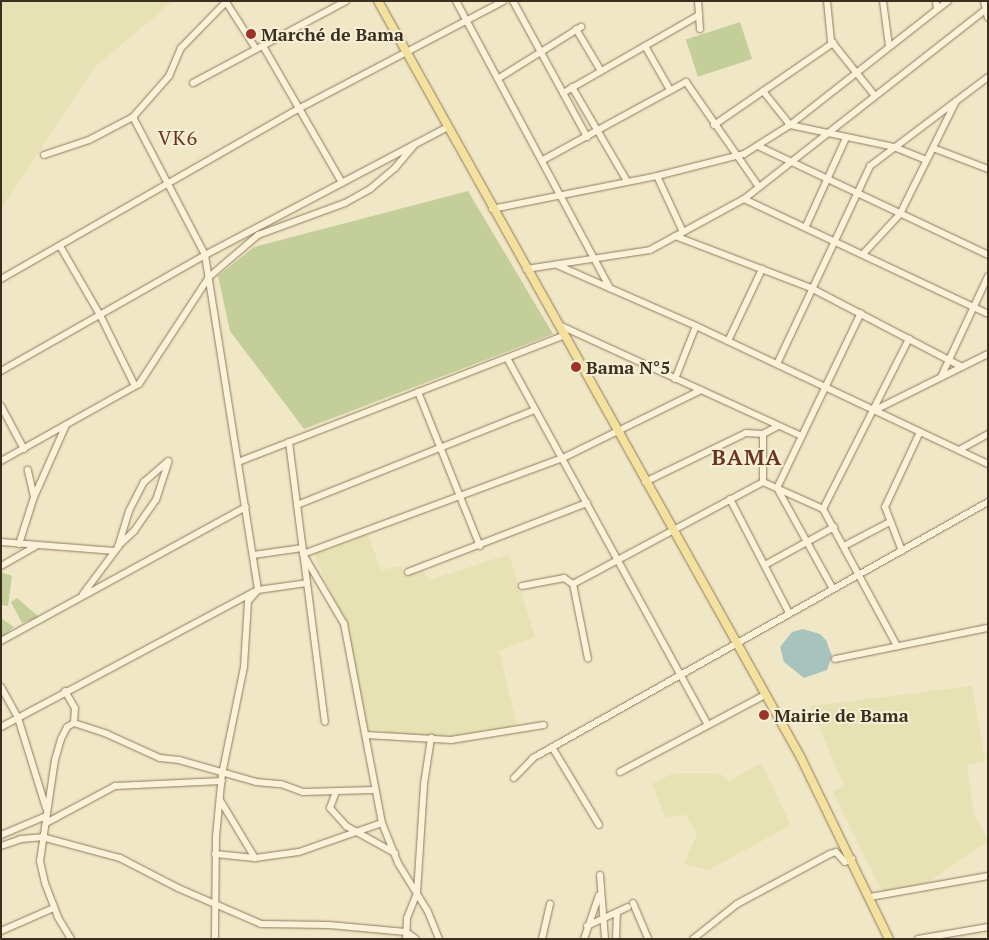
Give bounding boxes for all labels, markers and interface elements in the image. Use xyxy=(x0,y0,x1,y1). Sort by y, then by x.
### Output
place label: Marché de Bama xyxy=(261,23,404,45)
marker: Marché de Bama xyxy=(245,28,257,40)
district label: VK6 xyxy=(157,125,199,149)
place label: Bama N°5 xyxy=(586,356,670,378)
marker: Bama N°5 xyxy=(570,361,582,373)
district label: BAMA xyxy=(711,444,783,470)
place label: Mairie de Bama xyxy=(774,704,909,726)
marker: Mairie de Bama xyxy=(758,709,770,721)

